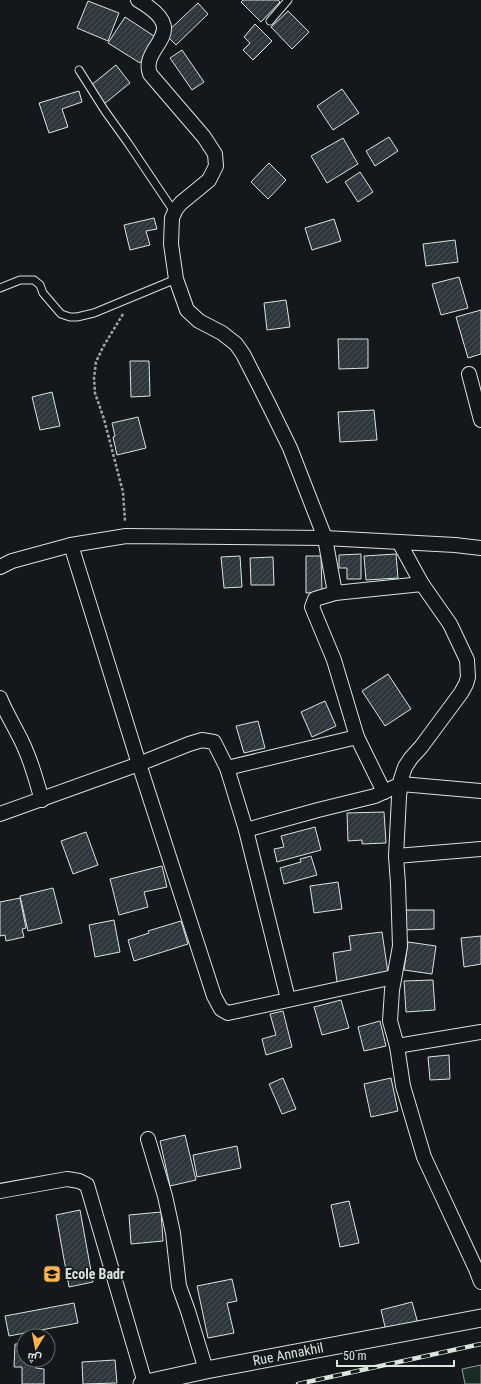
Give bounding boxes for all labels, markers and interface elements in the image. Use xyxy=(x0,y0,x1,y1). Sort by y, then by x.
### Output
school or university icon: Ecole Badr xyxy=(42,1264,62,1284)
place label: Ecole Badr xyxy=(65,1266,125,1282)
north arrow xyxy=(16,1328,56,1368)
street label: Rue Annakhil xyxy=(251,1339,325,1369)
scale bar xyxy=(337,1342,454,1368)
text: 50 m xyxy=(343,1349,367,1363)
text: ش xyxy=(26,1350,42,1365)

